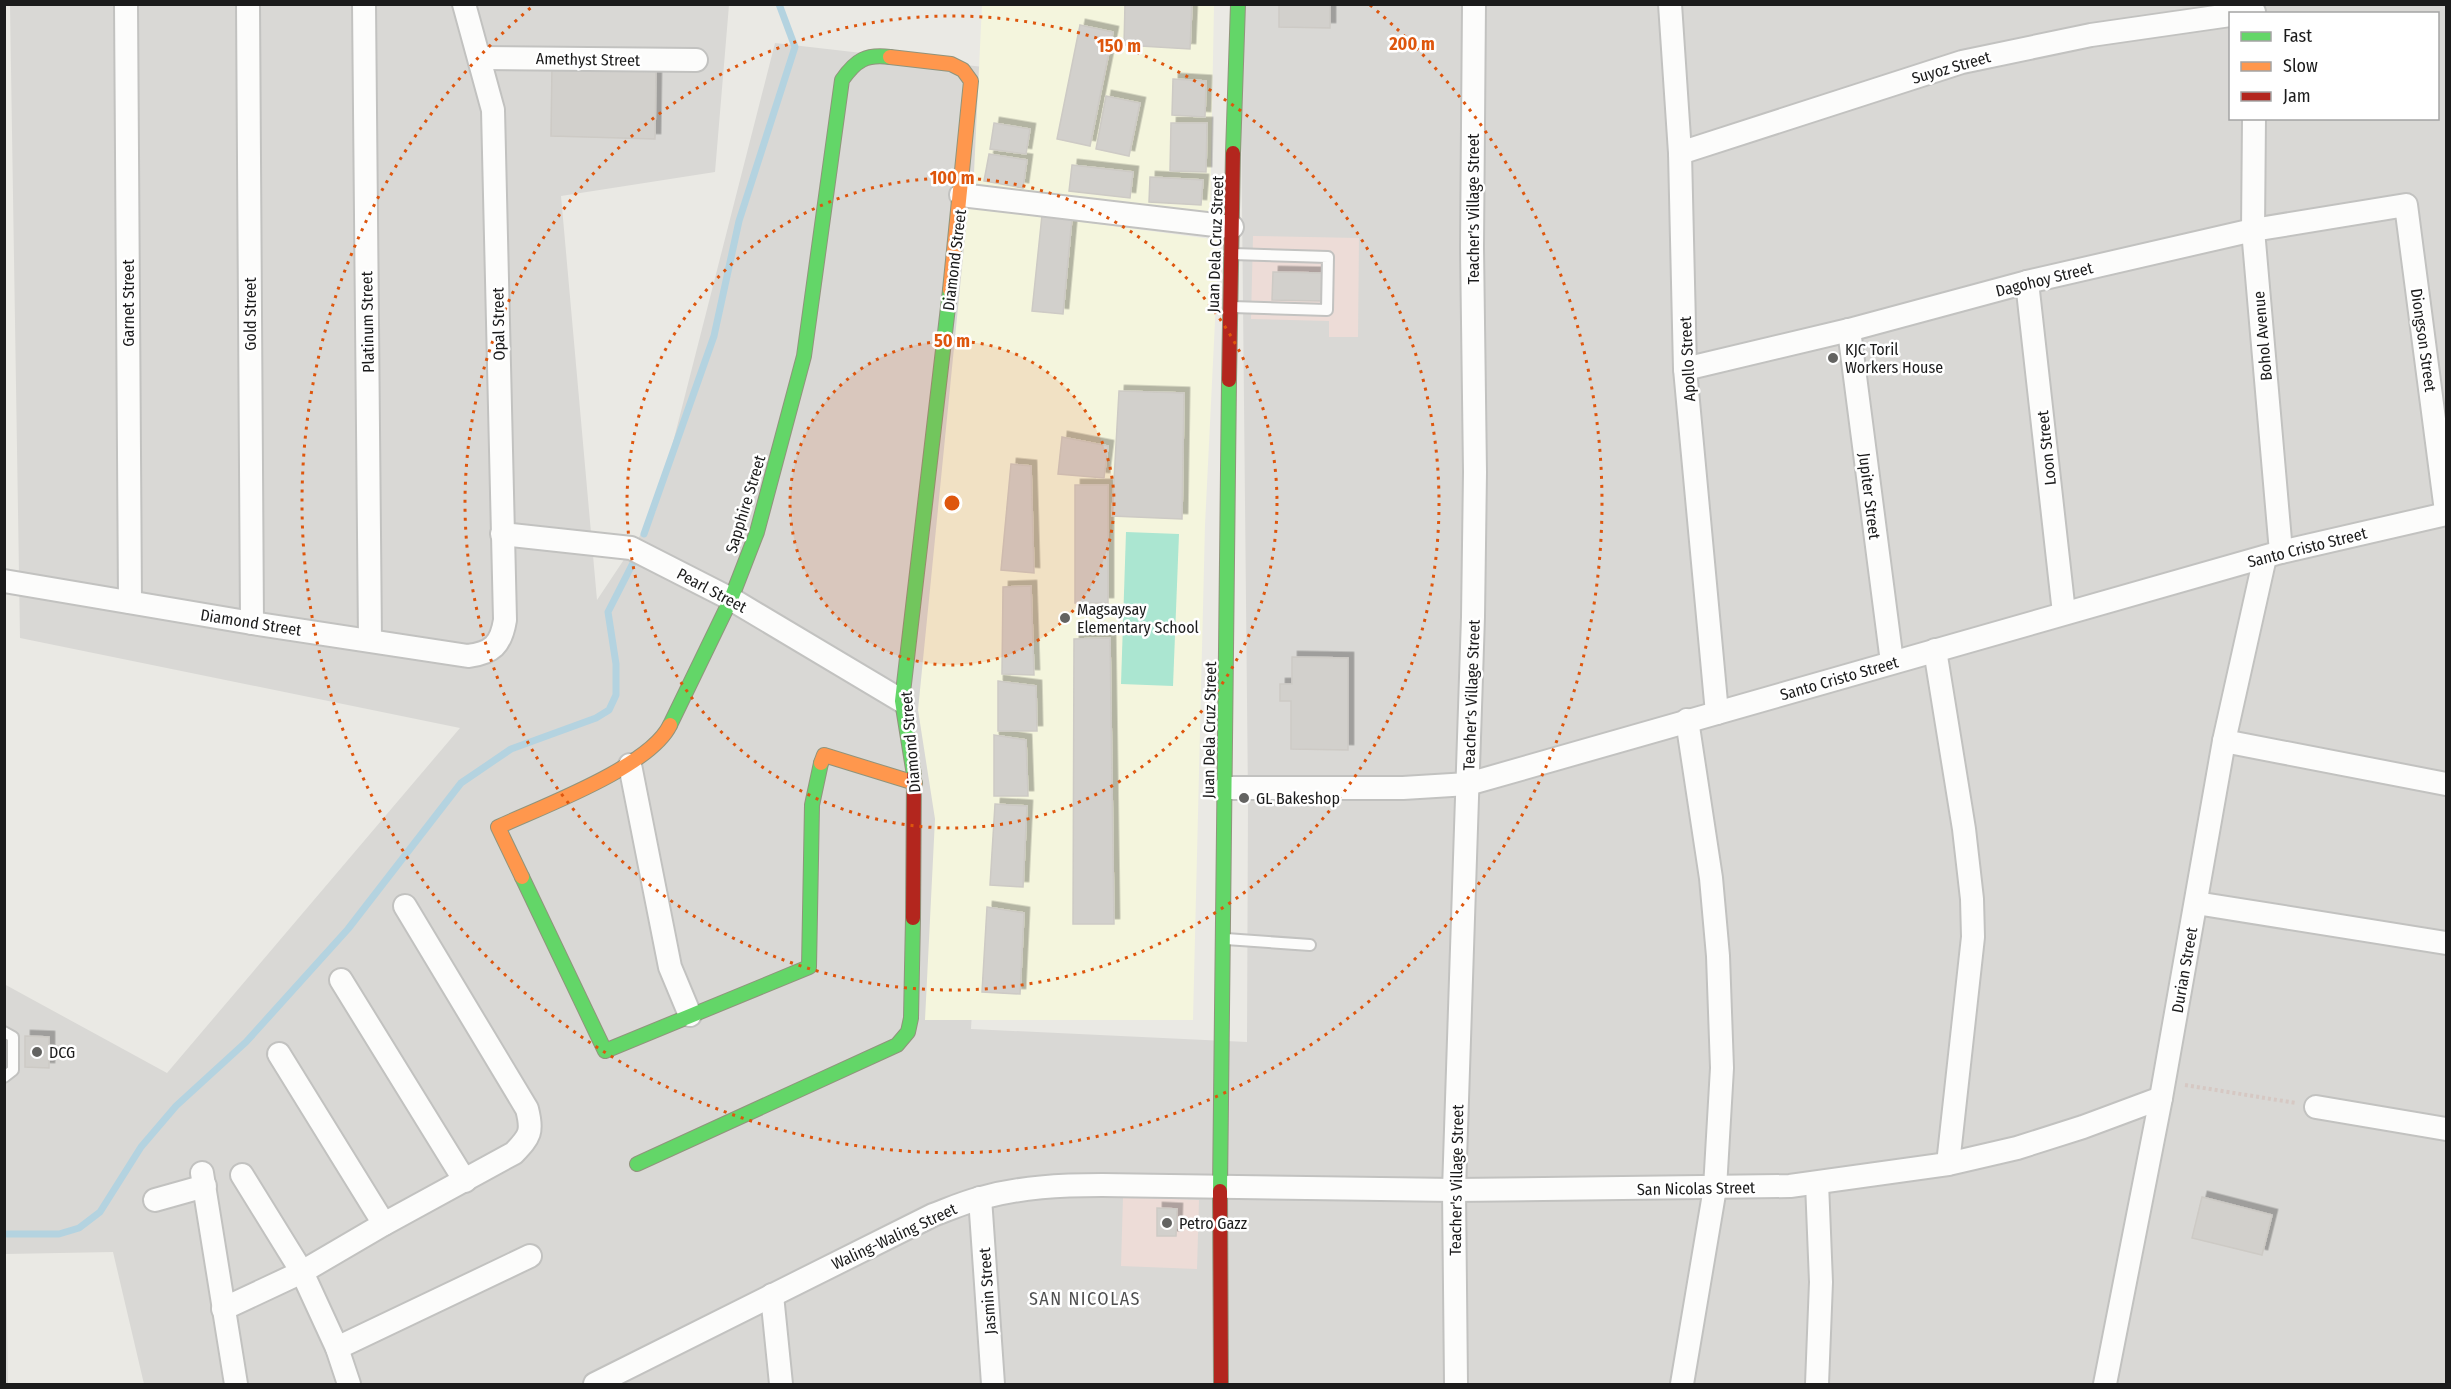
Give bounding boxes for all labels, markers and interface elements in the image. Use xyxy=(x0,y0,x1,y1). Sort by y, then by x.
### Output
legend xyxy=(2229,12,2439,120)
text: Fast xyxy=(2283,25,2312,47)
text: 200 m xyxy=(1388,33,1435,55)
text: 150 m xyxy=(1097,35,1141,57)
street label: Suyoz Street xyxy=(1910,47,1993,88)
street label: Amethyst Street xyxy=(536,49,641,70)
text: Slow xyxy=(2283,55,2318,77)
text: Jam xyxy=(2283,85,2311,107)
street label: Teacher's Village Street xyxy=(1464,133,1483,285)
text: 100 m xyxy=(930,167,974,189)
street label: Juan Dela Cruz Street xyxy=(1204,174,1227,313)
street label: Diamond Street xyxy=(939,208,970,312)
street label: Dagohoy Street xyxy=(1994,258,2095,301)
street label: Garnet Street xyxy=(119,259,138,347)
street label: Platinum Street xyxy=(357,270,378,373)
street label: Gold Street xyxy=(241,277,260,351)
street label: Opal Street xyxy=(488,286,509,361)
street label: Diongson Street xyxy=(2407,287,2440,394)
street label: Bohol Avenue xyxy=(2249,290,2276,382)
street label: Apollo Street xyxy=(1676,315,1699,402)
text: 50 m xyxy=(934,330,970,352)
place label: KJC Toril Workers House xyxy=(1845,340,1943,377)
marker: KJC Toril Workers House xyxy=(1826,351,1840,365)
street label: Loon Street xyxy=(2033,409,2060,486)
street label: Sapphire Street xyxy=(722,452,770,555)
street label: Jupiter Street xyxy=(1855,452,1884,541)
centre of rings xyxy=(942,493,962,513)
street label: Santo Cristo Street xyxy=(2246,523,2369,571)
street label: Pearl Street xyxy=(674,564,751,617)
place label: Magsaysay Elementary School xyxy=(1077,600,1199,637)
street label: Diamond Street xyxy=(199,605,304,640)
marker: Magsaysay Elementary School xyxy=(1058,611,1072,625)
street label: Teacher's Village Street xyxy=(1459,618,1484,771)
street label: Santo Cristo Street xyxy=(1778,652,1901,704)
street label: Juan Dela Cruz Street xyxy=(1199,661,1220,799)
street label: Diamond Street xyxy=(897,690,924,794)
place label: GL Bakeshop xyxy=(1256,789,1340,808)
marker: GL Bakeshop xyxy=(1237,791,1251,805)
street label: Durian Street xyxy=(2168,925,2202,1014)
place label: DCG xyxy=(49,1043,75,1062)
marker: DCG xyxy=(30,1045,44,1059)
street label: Teacher's Village Street xyxy=(1446,1104,1467,1256)
street label: San Nicolas Street xyxy=(1637,1178,1756,1199)
street label: Waling-Waling Street xyxy=(829,1199,960,1274)
place label: Petro Gazz xyxy=(1179,1214,1247,1233)
marker: Petro Gazz xyxy=(1160,1216,1174,1230)
street label: Jasmin Street xyxy=(975,1246,1000,1335)
district label: SAN NICOLAS xyxy=(1029,1288,1141,1310)

